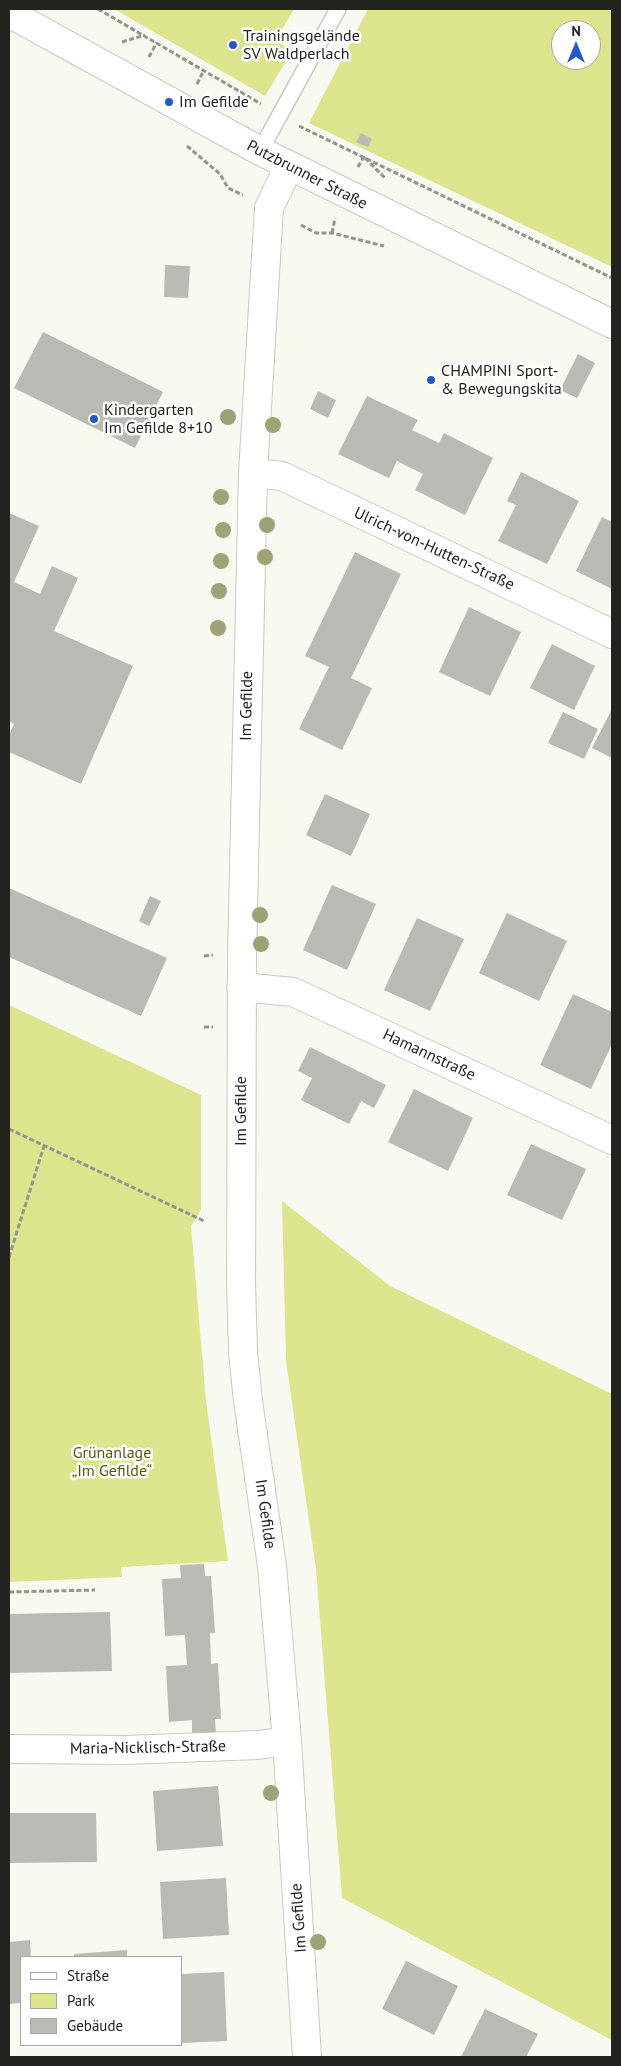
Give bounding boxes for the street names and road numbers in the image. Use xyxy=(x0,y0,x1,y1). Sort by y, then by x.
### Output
street label: Putzbrunner Straße xyxy=(244,136,370,214)
street label: Ulrich-von-Hutten-Straße xyxy=(351,503,517,595)
street label: Im Gefilde xyxy=(237,671,257,741)
street label: Hamannstraße xyxy=(380,1025,478,1085)
street label: Im Gefilde xyxy=(231,1076,251,1146)
street label: Im Gefilde xyxy=(251,1478,279,1550)
street label: Maria-Nicklisch-Straße xyxy=(70,1737,226,1759)
street label: Im Gefilde xyxy=(287,1882,311,1954)

